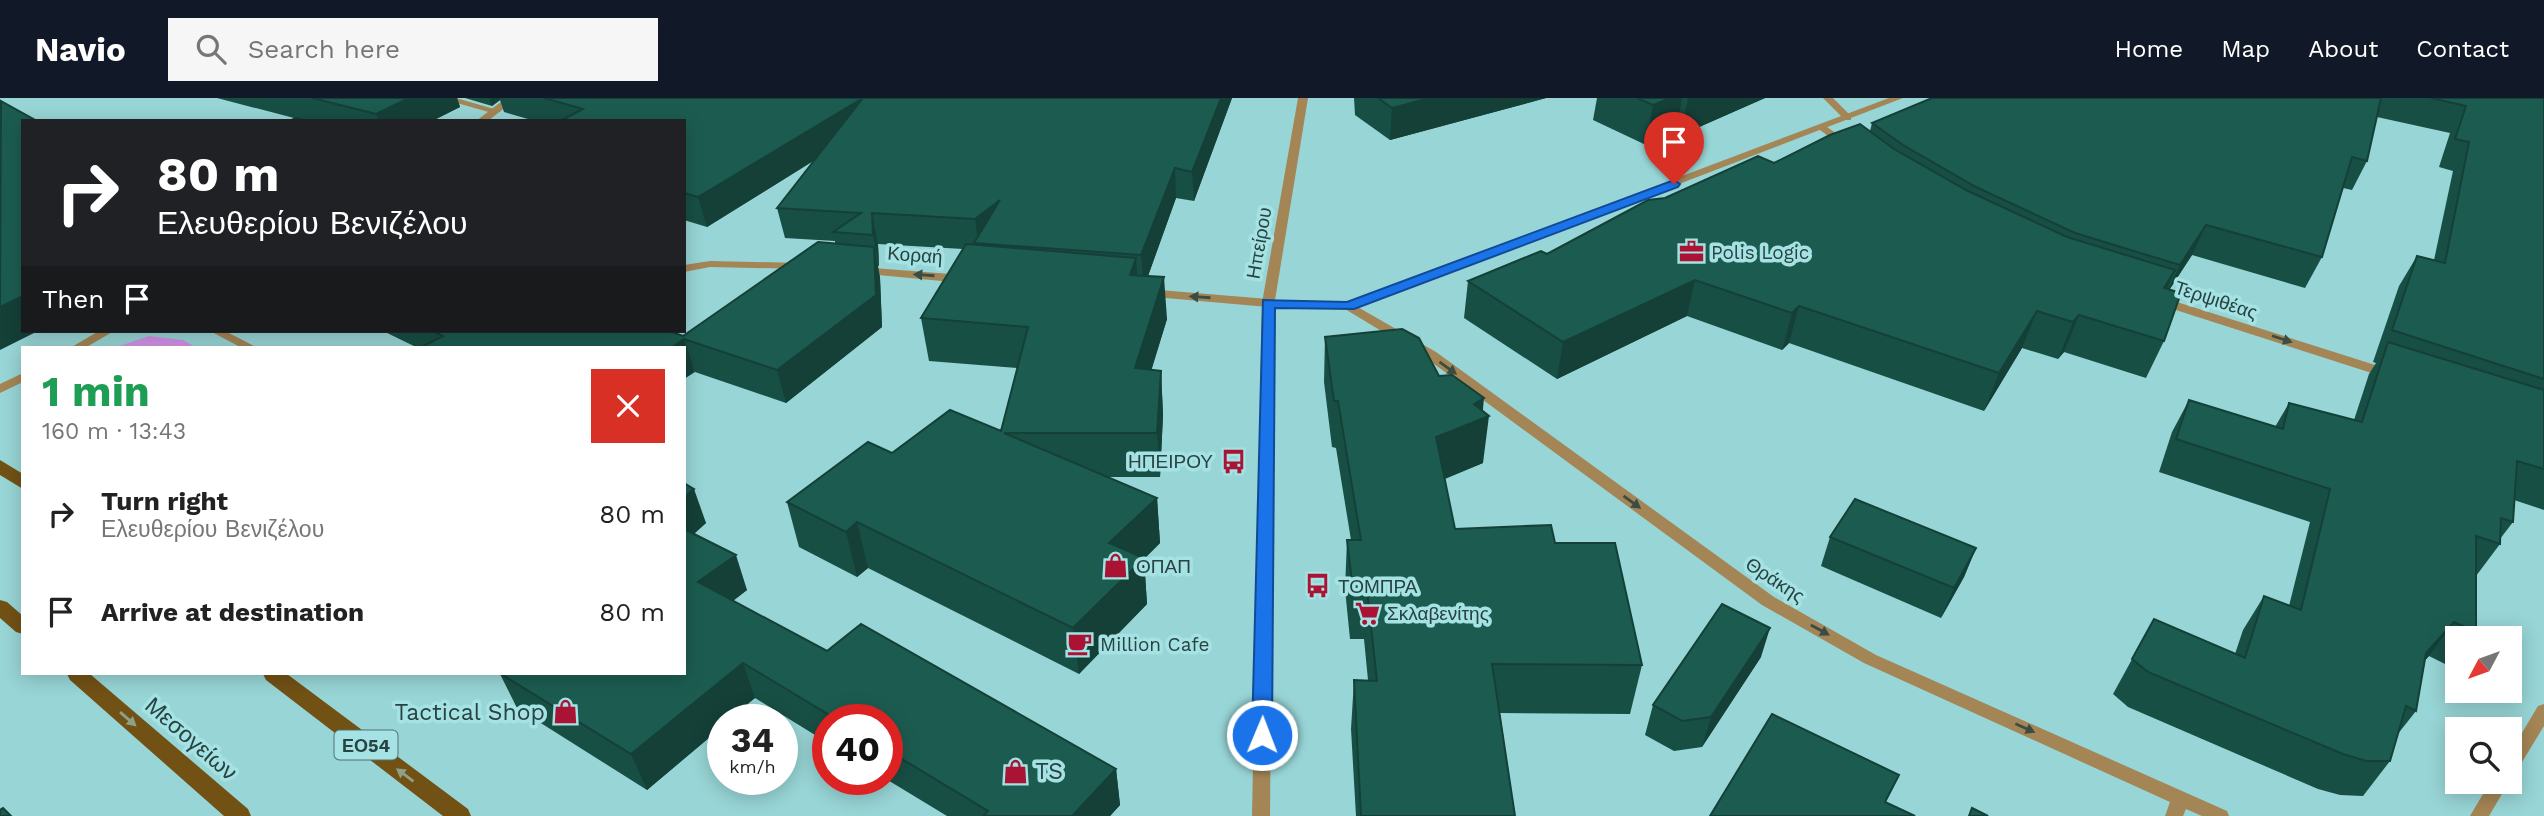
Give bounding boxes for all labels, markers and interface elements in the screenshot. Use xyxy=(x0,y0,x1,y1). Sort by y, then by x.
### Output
search box xyxy=(168,18,658,81)
text: Navio xyxy=(35,30,126,69)
icon: search xyxy=(192,30,230,68)
text: Search here xyxy=(248,34,400,64)
text: Home xyxy=(2115,35,2183,63)
text: Map xyxy=(2221,35,2270,63)
text: About xyxy=(2308,35,2378,63)
text: Contact xyxy=(2416,35,2509,63)
pin xyxy=(1644,112,1704,184)
icon: arrive xyxy=(1655,123,1693,161)
text: 80 m xyxy=(157,145,279,203)
icon: right xyxy=(42,147,133,238)
text: Ελευθερίου Βενιζέλου xyxy=(157,204,468,242)
street label: Ηπείρου xyxy=(1241,205,1277,281)
office icon: Polis Logic xyxy=(1677,238,1705,266)
place label: Polis Logic xyxy=(1711,241,1809,264)
street label: Κοραή xyxy=(887,242,943,268)
one-way arrow xyxy=(913,270,935,281)
street label: Τερψιθέας xyxy=(2172,276,2260,324)
icon: arrive xyxy=(118,280,156,318)
text: Then xyxy=(42,284,104,314)
one-way arrow xyxy=(1189,291,1211,302)
one-way arrow xyxy=(2272,335,2293,345)
one-way arrow xyxy=(1439,361,1457,375)
text: 1 min xyxy=(42,367,150,416)
button: close xyxy=(591,369,665,443)
text: 160 m · 13:43 xyxy=(42,418,186,445)
bus stop icon: ΗΠΕΙΡΟΥ xyxy=(1219,447,1247,475)
place label: ΗΠΕΙΡΟΥ xyxy=(1128,450,1213,473)
text: Turn right xyxy=(101,486,228,516)
icon: right xyxy=(42,495,80,533)
one-way arrow xyxy=(1623,495,1641,509)
text: 80 m xyxy=(599,499,665,529)
text: Ελευθερίου Βενιζέλου xyxy=(101,516,324,543)
shop icon: ΟΠΑΠ xyxy=(1102,552,1130,580)
street label: Θράκης xyxy=(1741,552,1809,608)
place label: ΟΠΑΠ xyxy=(1136,555,1191,578)
bus stop icon: ΤΟΜΠΡΑ xyxy=(1304,572,1332,600)
place label: ΤΟΜΠΡΑ xyxy=(1338,575,1418,598)
icon: arrive xyxy=(42,593,80,631)
text: Arrive at destination xyxy=(101,597,364,627)
text: 80 m xyxy=(599,597,665,627)
supermarket icon: Σκλαβενίτης xyxy=(1353,599,1381,627)
place label: Σκλαβενίτης xyxy=(1387,602,1489,625)
one-way arrow xyxy=(1810,624,1830,636)
north arrow xyxy=(2445,626,2522,704)
map controls xyxy=(2445,626,2522,794)
cafe icon: Million Cafe xyxy=(1066,630,1094,658)
place label: Million Cafe xyxy=(1100,633,1209,656)
street label: Μεσογείων xyxy=(140,692,242,786)
shop icon: Tactical Shop xyxy=(551,698,579,726)
position arrow xyxy=(1225,698,1299,772)
place label: Tactical Shop xyxy=(395,699,545,726)
speed limit sign: 40 xyxy=(812,704,903,795)
one-way arrow xyxy=(119,711,137,727)
button: search xyxy=(2445,717,2522,794)
text: 34 xyxy=(731,719,774,761)
one-way arrow xyxy=(2015,722,2035,734)
road number: ΕΟ54 xyxy=(334,730,398,760)
text: km/h xyxy=(729,756,776,777)
shop icon: TS xyxy=(1001,757,1029,785)
place label: TS xyxy=(1035,758,1063,785)
one-way arrow xyxy=(397,767,415,782)

